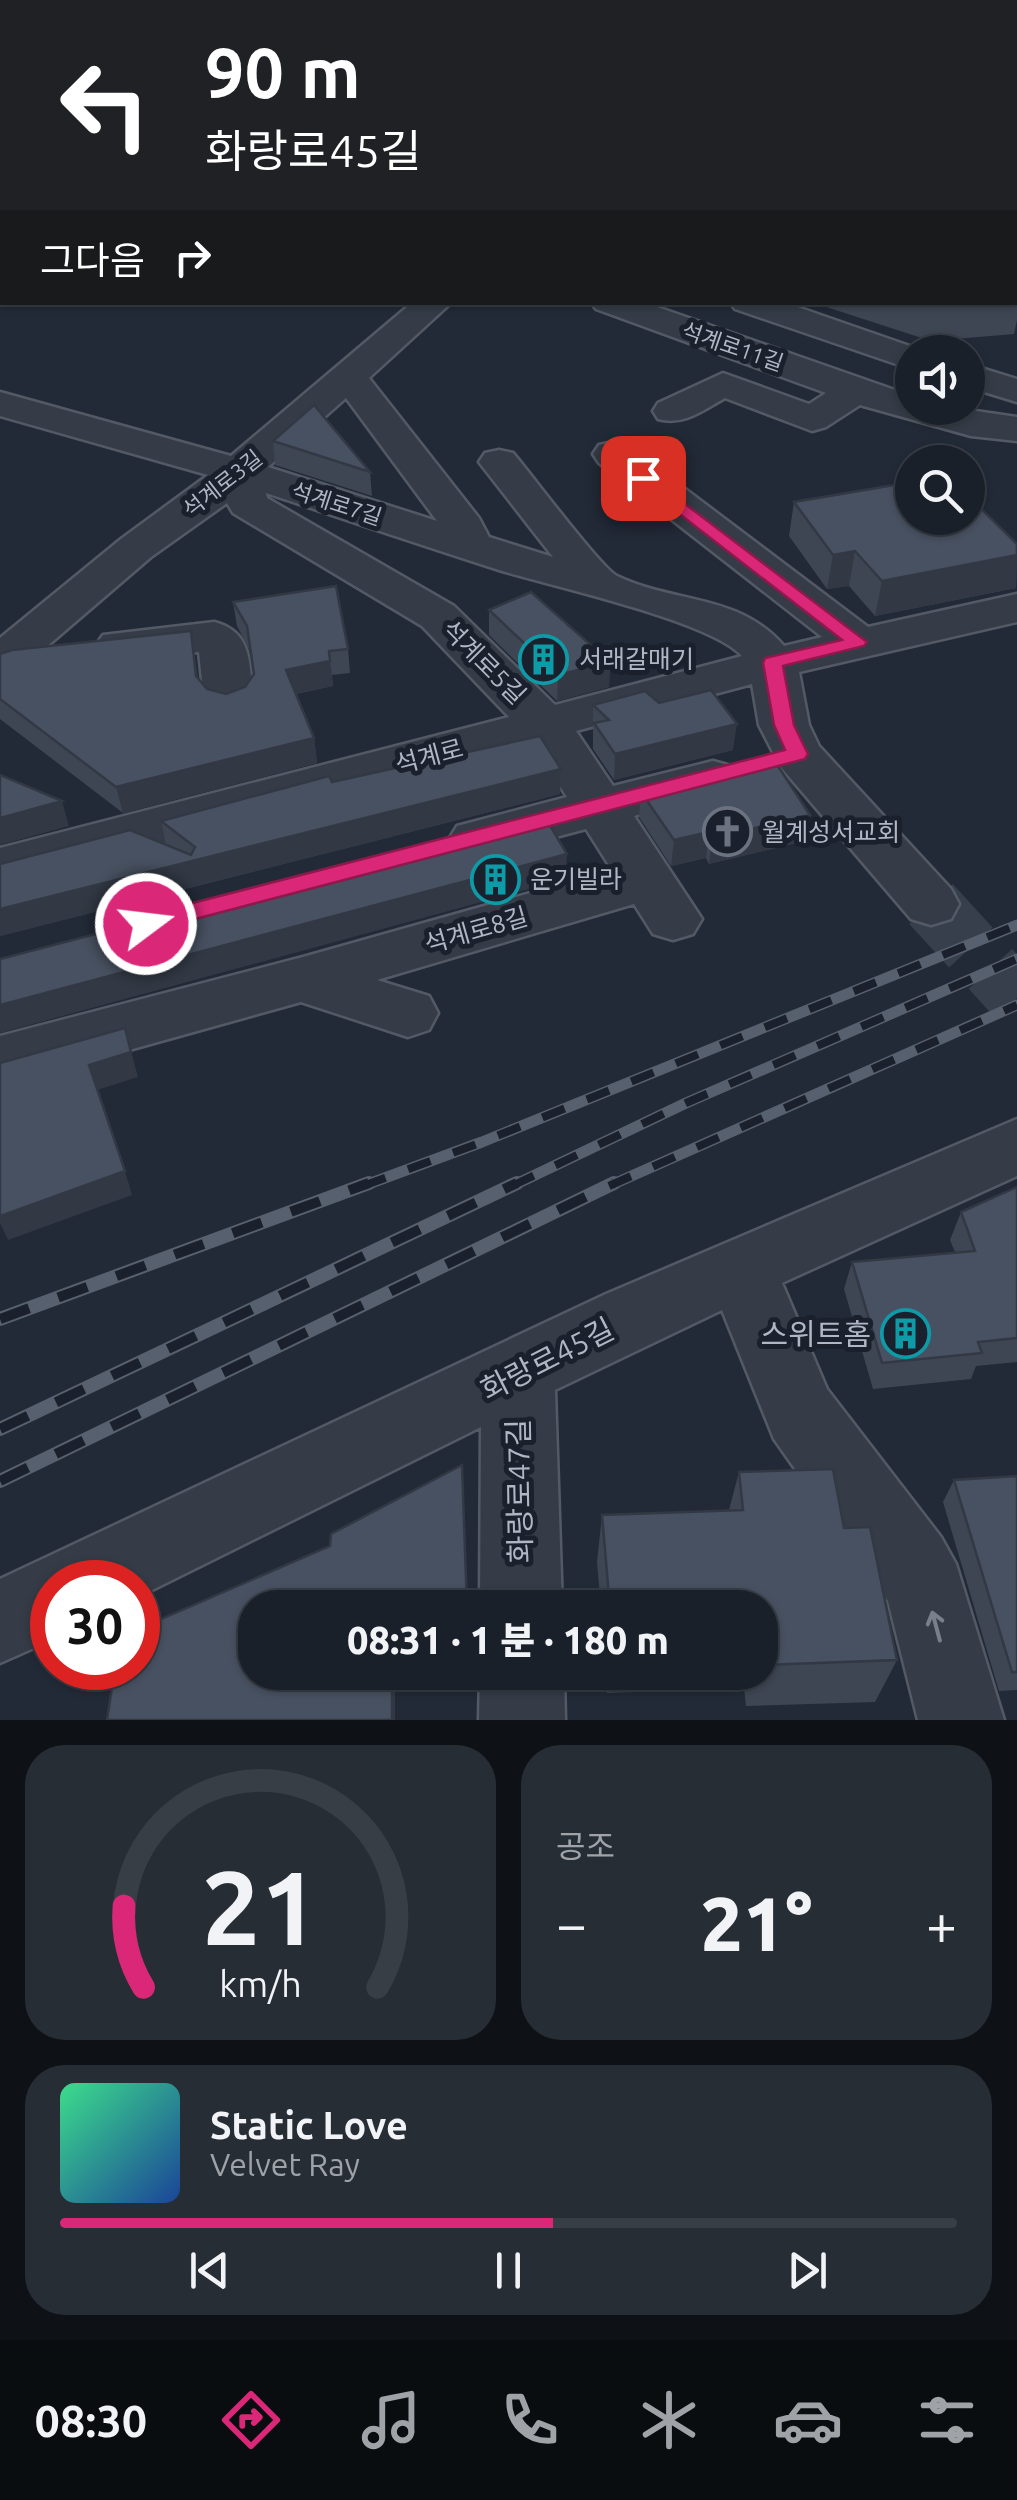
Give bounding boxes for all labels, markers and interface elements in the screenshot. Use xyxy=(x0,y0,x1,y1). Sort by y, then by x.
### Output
text: 90 m xyxy=(205,33,361,111)
icon: left xyxy=(40,40,170,170)
text: 화랑로45길 xyxy=(205,125,421,176)
icon: right xyxy=(165,230,220,285)
text: 그다음 xyxy=(40,239,145,281)
street label: 석계로11길 xyxy=(679,317,787,375)
map controls xyxy=(895,335,985,535)
button: sound xyxy=(895,335,985,425)
pin xyxy=(601,436,686,521)
street label: 석계로3길 xyxy=(178,444,266,522)
button: search xyxy=(895,445,985,535)
icon: arrive xyxy=(616,451,671,506)
street label: 석계로7길 xyxy=(289,477,385,529)
street label: 석계로5길 xyxy=(437,615,531,709)
building icon: 서래갈매기 xyxy=(518,633,570,685)
place label: 서래갈매기 xyxy=(579,645,694,673)
street label: 석계로 xyxy=(392,734,466,778)
church icon: 월계성서교회 xyxy=(701,806,753,858)
place label: 월계성서교회 xyxy=(762,818,900,846)
building icon: 운기빌라 xyxy=(469,853,521,905)
place label: 운기빌라 xyxy=(530,865,622,893)
position arrow xyxy=(94,872,198,976)
street label: 석계로8길 xyxy=(421,902,531,958)
building icon: 스위트홈 xyxy=(880,1308,932,1360)
street label: 화랑로45길 xyxy=(475,1311,619,1407)
place label: 스위트홈 xyxy=(761,1317,871,1351)
street label: 화랑로47길 xyxy=(501,1419,537,1563)
speed limit sign: 30 xyxy=(30,1560,160,1690)
one-way arrow xyxy=(925,1611,944,1642)
text: 08:31 · 1 분 · 180 m xyxy=(347,1619,669,1661)
text: 공조 xyxy=(556,1828,615,1864)
text: 21 xyxy=(202,1848,319,1965)
text: 21° xyxy=(701,1881,812,1965)
text: − xyxy=(556,1893,587,1954)
text: + xyxy=(926,1893,957,1954)
text: km/h xyxy=(219,1964,302,2004)
text: Static Love xyxy=(210,2104,408,2146)
text: Velvet Ray xyxy=(210,2146,360,2182)
icon: previous xyxy=(182,2243,237,2298)
icon: pause xyxy=(481,2243,536,2298)
icon: next xyxy=(780,2243,835,2298)
icon: directions xyxy=(216,2385,286,2455)
icon: music xyxy=(356,2385,426,2455)
icon: phone xyxy=(495,2385,565,2455)
icon: climate xyxy=(634,2385,704,2455)
icon: car xyxy=(773,2385,843,2455)
icon: filters xyxy=(912,2385,982,2455)
text: 08:30 xyxy=(35,2395,147,2446)

